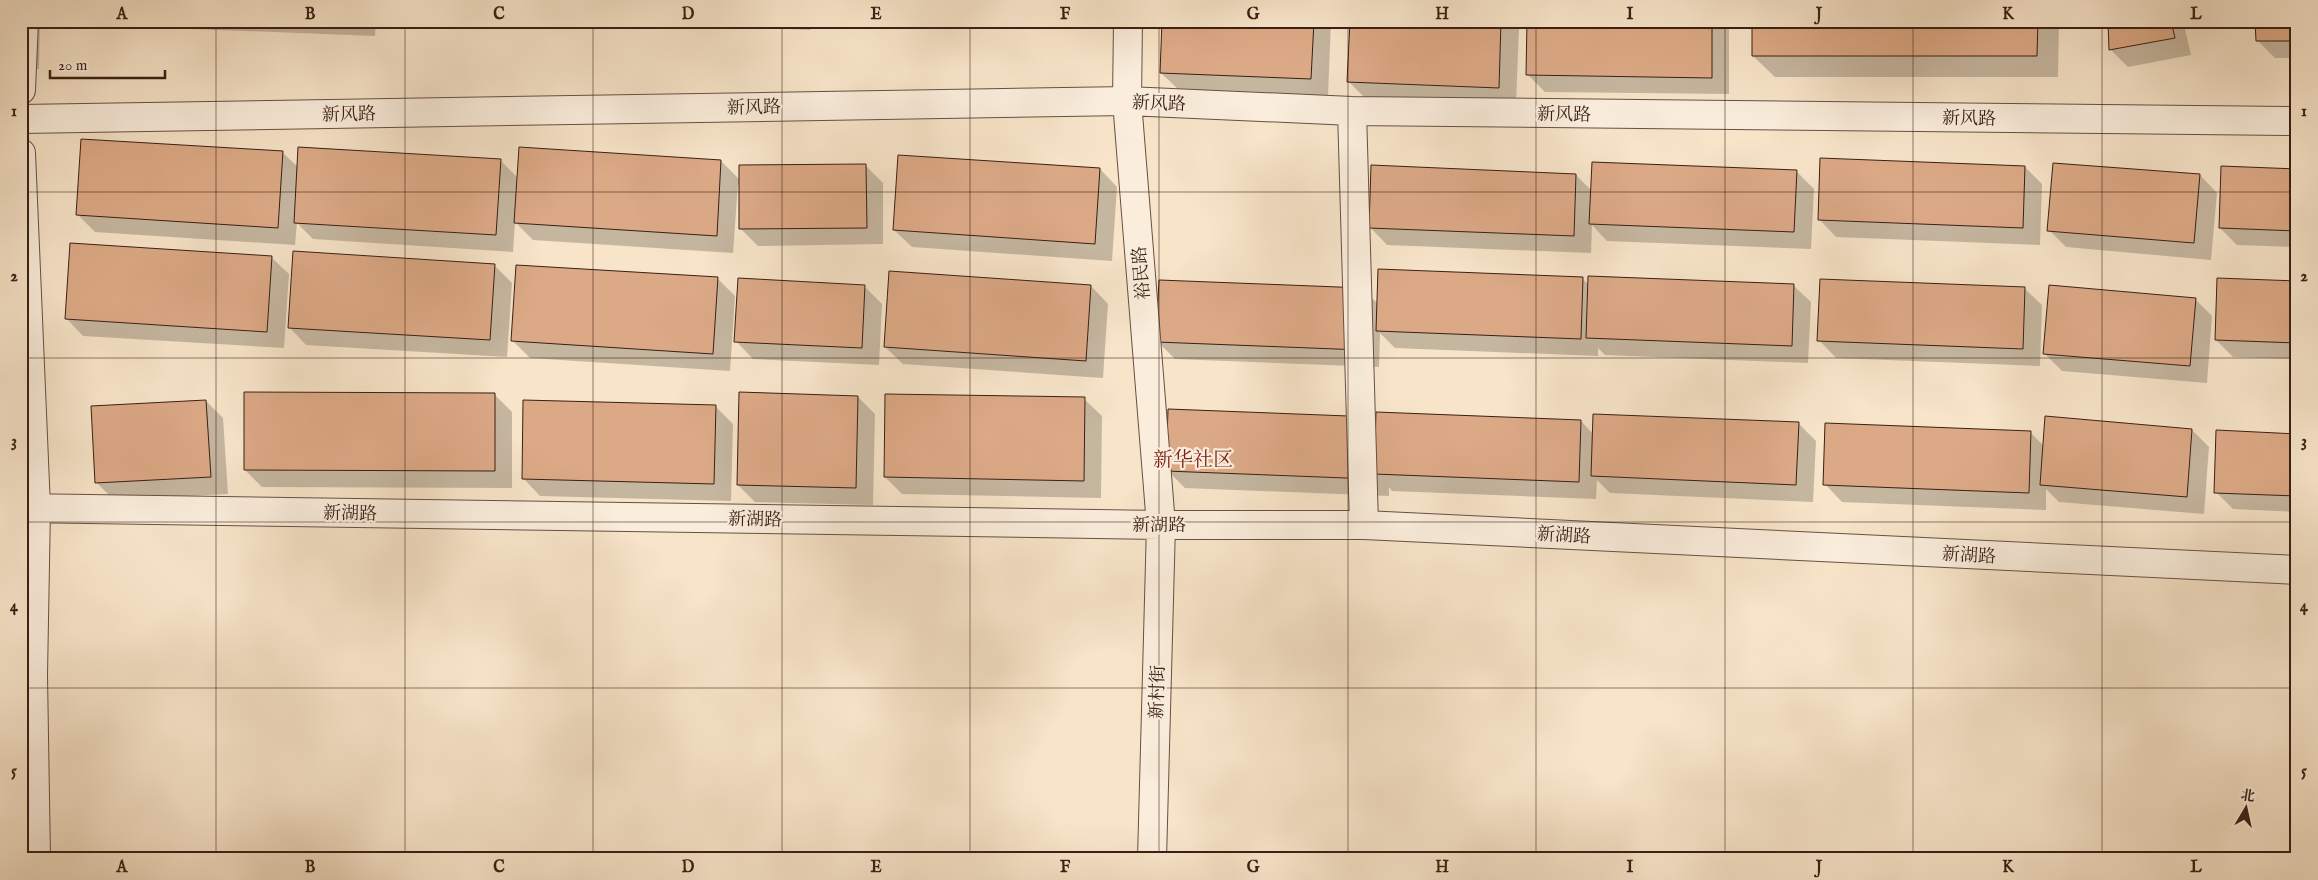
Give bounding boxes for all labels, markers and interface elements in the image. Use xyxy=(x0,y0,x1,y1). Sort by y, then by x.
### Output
text: A xyxy=(116,5,129,25)
text: B xyxy=(305,5,316,25)
text: C xyxy=(493,5,505,25)
text: D xyxy=(682,5,695,25)
text: E xyxy=(870,5,882,25)
text: F xyxy=(1060,5,1071,25)
text: G xyxy=(1247,5,1260,25)
text: H xyxy=(1435,5,1449,25)
text: I xyxy=(1627,5,1634,25)
text: J xyxy=(1814,5,1823,25)
text: K xyxy=(2002,5,2015,25)
text: L xyxy=(2190,5,2202,25)
scale bar xyxy=(50,48,165,80)
text: 20 m xyxy=(58,56,88,75)
street label: 新风路 xyxy=(1132,92,1186,117)
street label: 新风路 xyxy=(727,97,781,120)
text: 1 xyxy=(11,102,17,122)
text: 1 xyxy=(2301,102,2307,122)
street label: 新风路 xyxy=(322,104,376,127)
street label: 新风路 xyxy=(1537,104,1591,127)
street label: 新风路 xyxy=(1942,108,1996,131)
street label: 裕民路 xyxy=(1129,245,1156,301)
text: 2 xyxy=(10,267,18,287)
text: 2 xyxy=(2300,267,2308,287)
text: 3 xyxy=(11,432,17,452)
text: 3 xyxy=(2301,432,2307,452)
district label: 新华社区 xyxy=(1153,448,1233,473)
street label: 新湖路 xyxy=(323,503,377,526)
street label: 新湖路 xyxy=(728,509,782,532)
street label: 新湖路 xyxy=(1132,515,1186,538)
street label: 新湖路 xyxy=(1536,524,1591,549)
street label: 新湖路 xyxy=(1941,544,1996,569)
text: 4 xyxy=(10,597,19,617)
text: 4 xyxy=(2300,597,2309,617)
street label: 新村街 xyxy=(1146,665,1171,719)
text: 5 xyxy=(11,762,17,782)
text: 5 xyxy=(2301,762,2307,782)
north arrow xyxy=(2220,782,2270,832)
text: 北 xyxy=(2240,786,2256,806)
text: A xyxy=(116,858,129,878)
text: B xyxy=(305,858,316,878)
text: C xyxy=(493,858,505,878)
text: D xyxy=(682,858,695,878)
text: E xyxy=(870,858,882,878)
text: F xyxy=(1060,858,1071,878)
text: G xyxy=(1247,858,1260,878)
text: H xyxy=(1435,858,1449,878)
text: I xyxy=(1627,858,1634,878)
text: J xyxy=(1814,858,1823,878)
text: K xyxy=(2002,858,2015,878)
text: L xyxy=(2190,858,2202,878)

